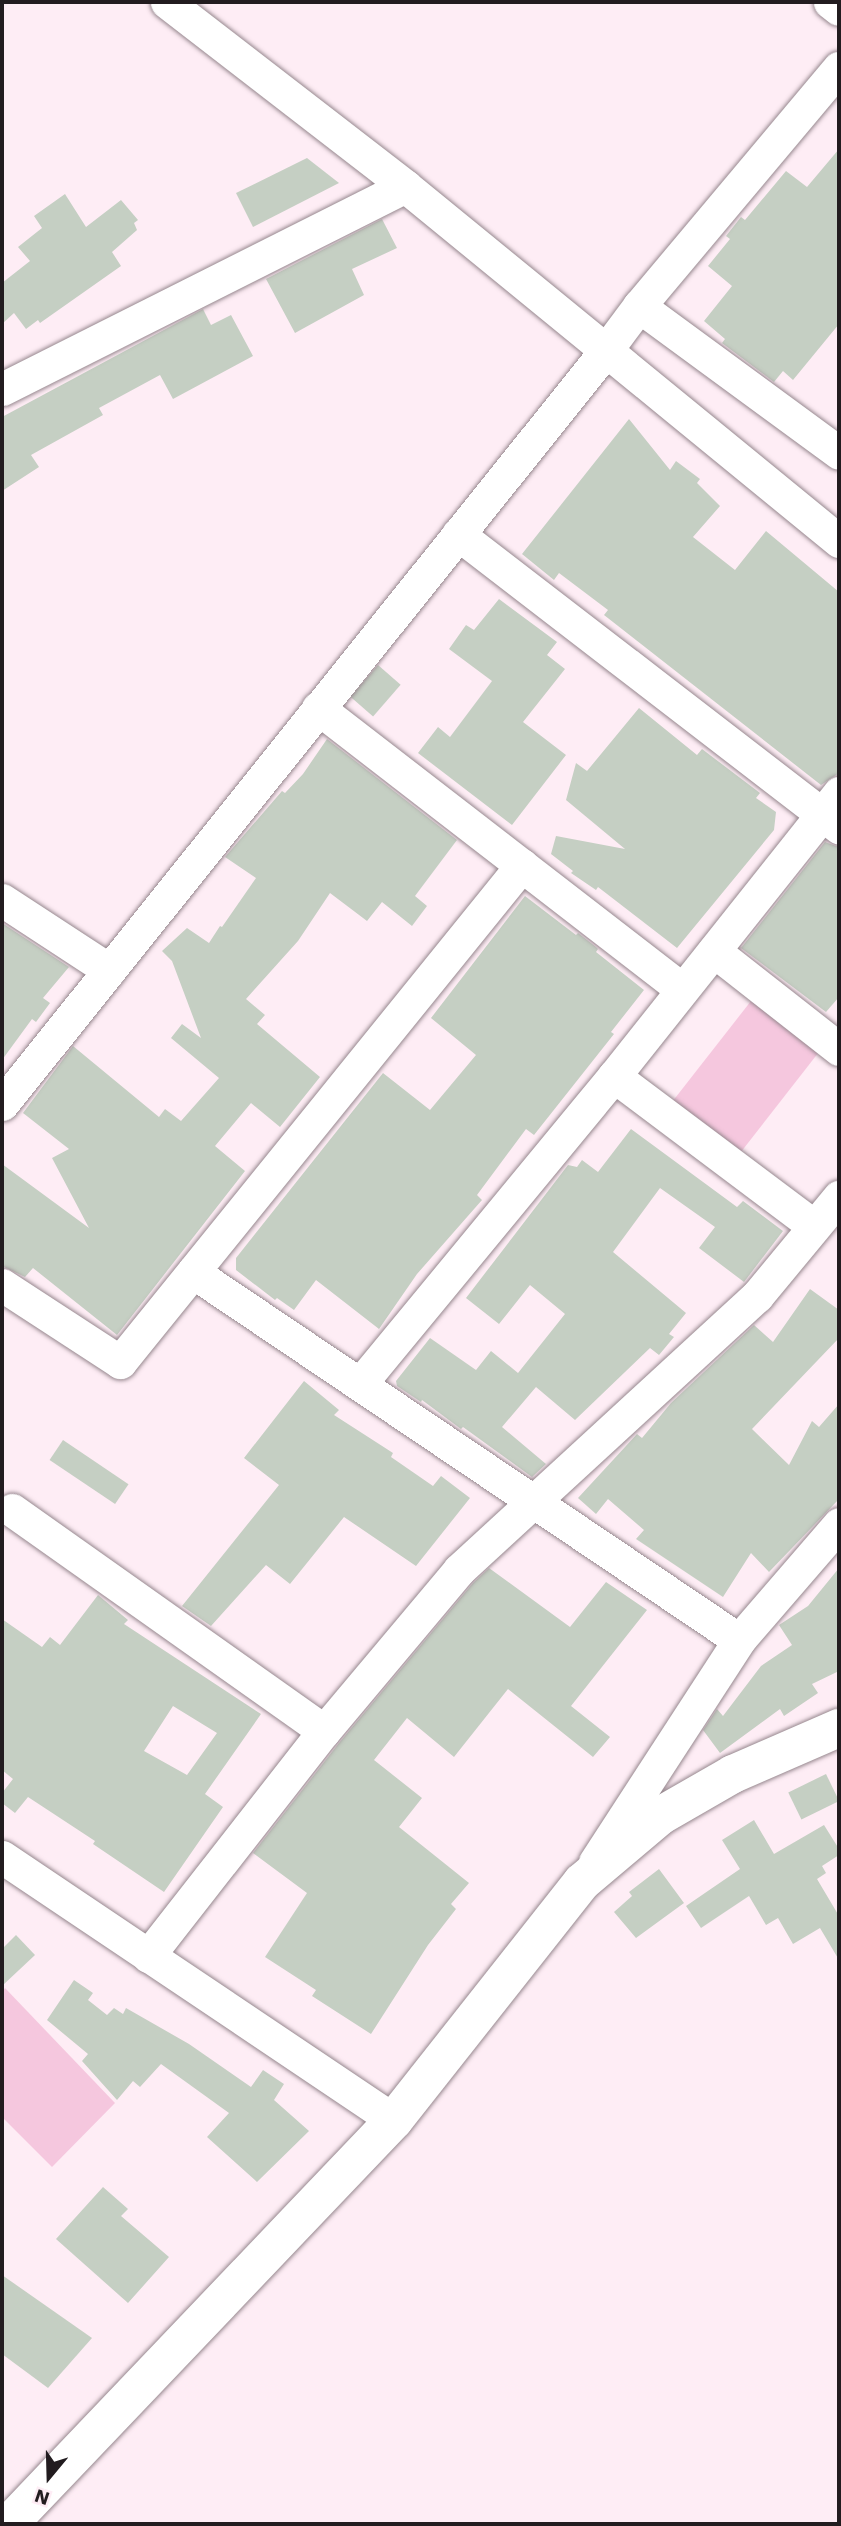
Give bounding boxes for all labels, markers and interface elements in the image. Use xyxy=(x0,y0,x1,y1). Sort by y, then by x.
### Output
north arrow xyxy=(14,2442,84,2512)
text: N xyxy=(32,2484,52,2510)

